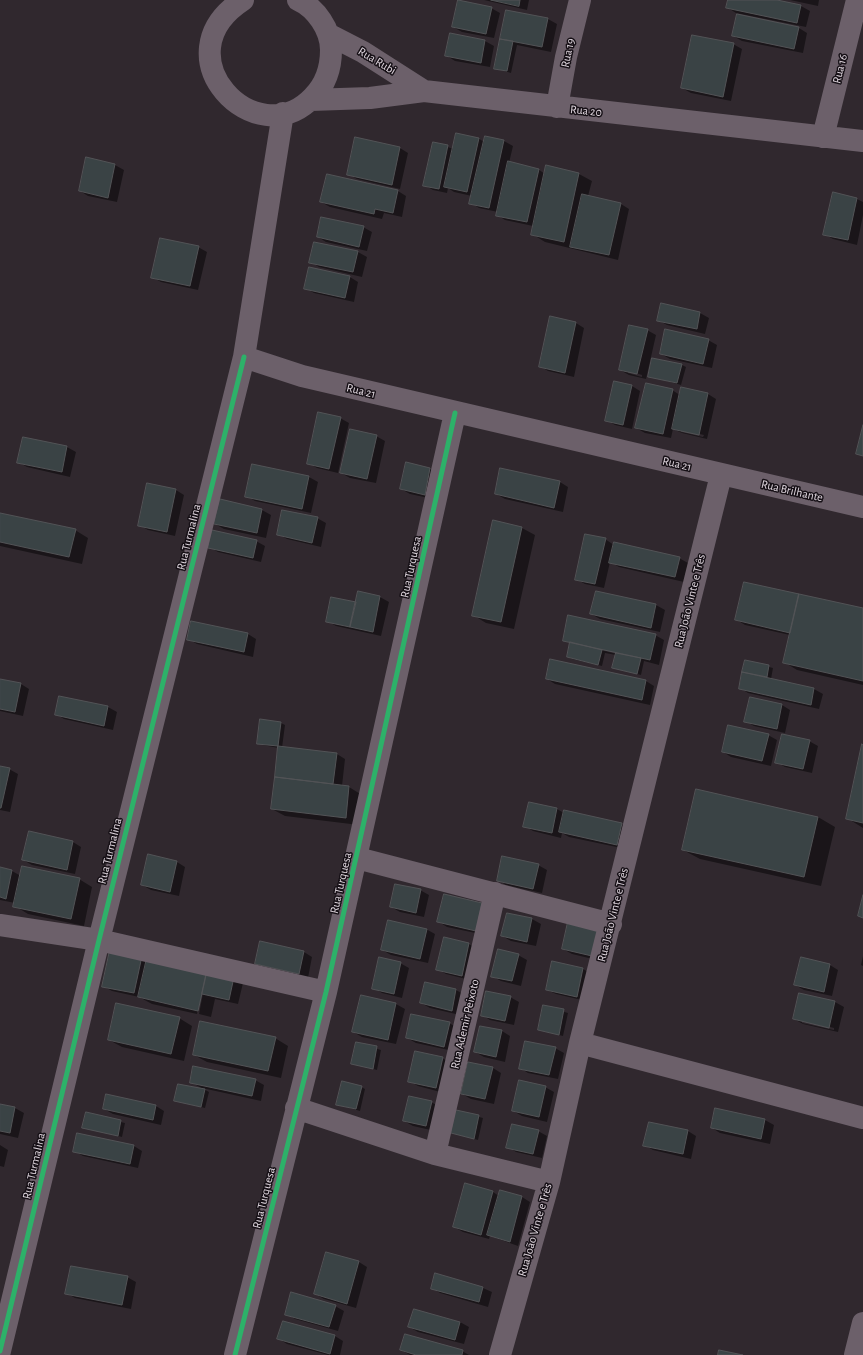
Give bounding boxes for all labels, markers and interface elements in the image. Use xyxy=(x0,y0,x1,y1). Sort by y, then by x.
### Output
street label: Rua 19 xyxy=(558,37,578,69)
street label: Rua Rubi xyxy=(355,44,399,78)
street label: Rua 16 xyxy=(829,53,851,85)
street label: Rua 20 xyxy=(569,102,603,120)
street label: Rua 21 xyxy=(345,380,377,402)
street label: Rua 21 xyxy=(661,454,693,474)
street label: Rua Brilhante xyxy=(760,477,824,505)
street label: Rua Turmalina xyxy=(174,502,204,572)
street label: Rua Turquesa xyxy=(397,535,425,599)
street label: Rua João Vinte e Três xyxy=(671,553,709,649)
street label: Rua Turmalina xyxy=(95,816,125,886)
street label: Rua Turquesa xyxy=(327,851,355,915)
street label: Rua João Vinte e Três xyxy=(594,867,632,963)
street label: Rua Ademir Peixoto xyxy=(448,978,482,1070)
street label: Rua Turmalina xyxy=(19,1131,49,1201)
street label: Rua Turquesa xyxy=(249,1166,279,1230)
street label: Rua João Vinte e Três xyxy=(515,1182,555,1278)

